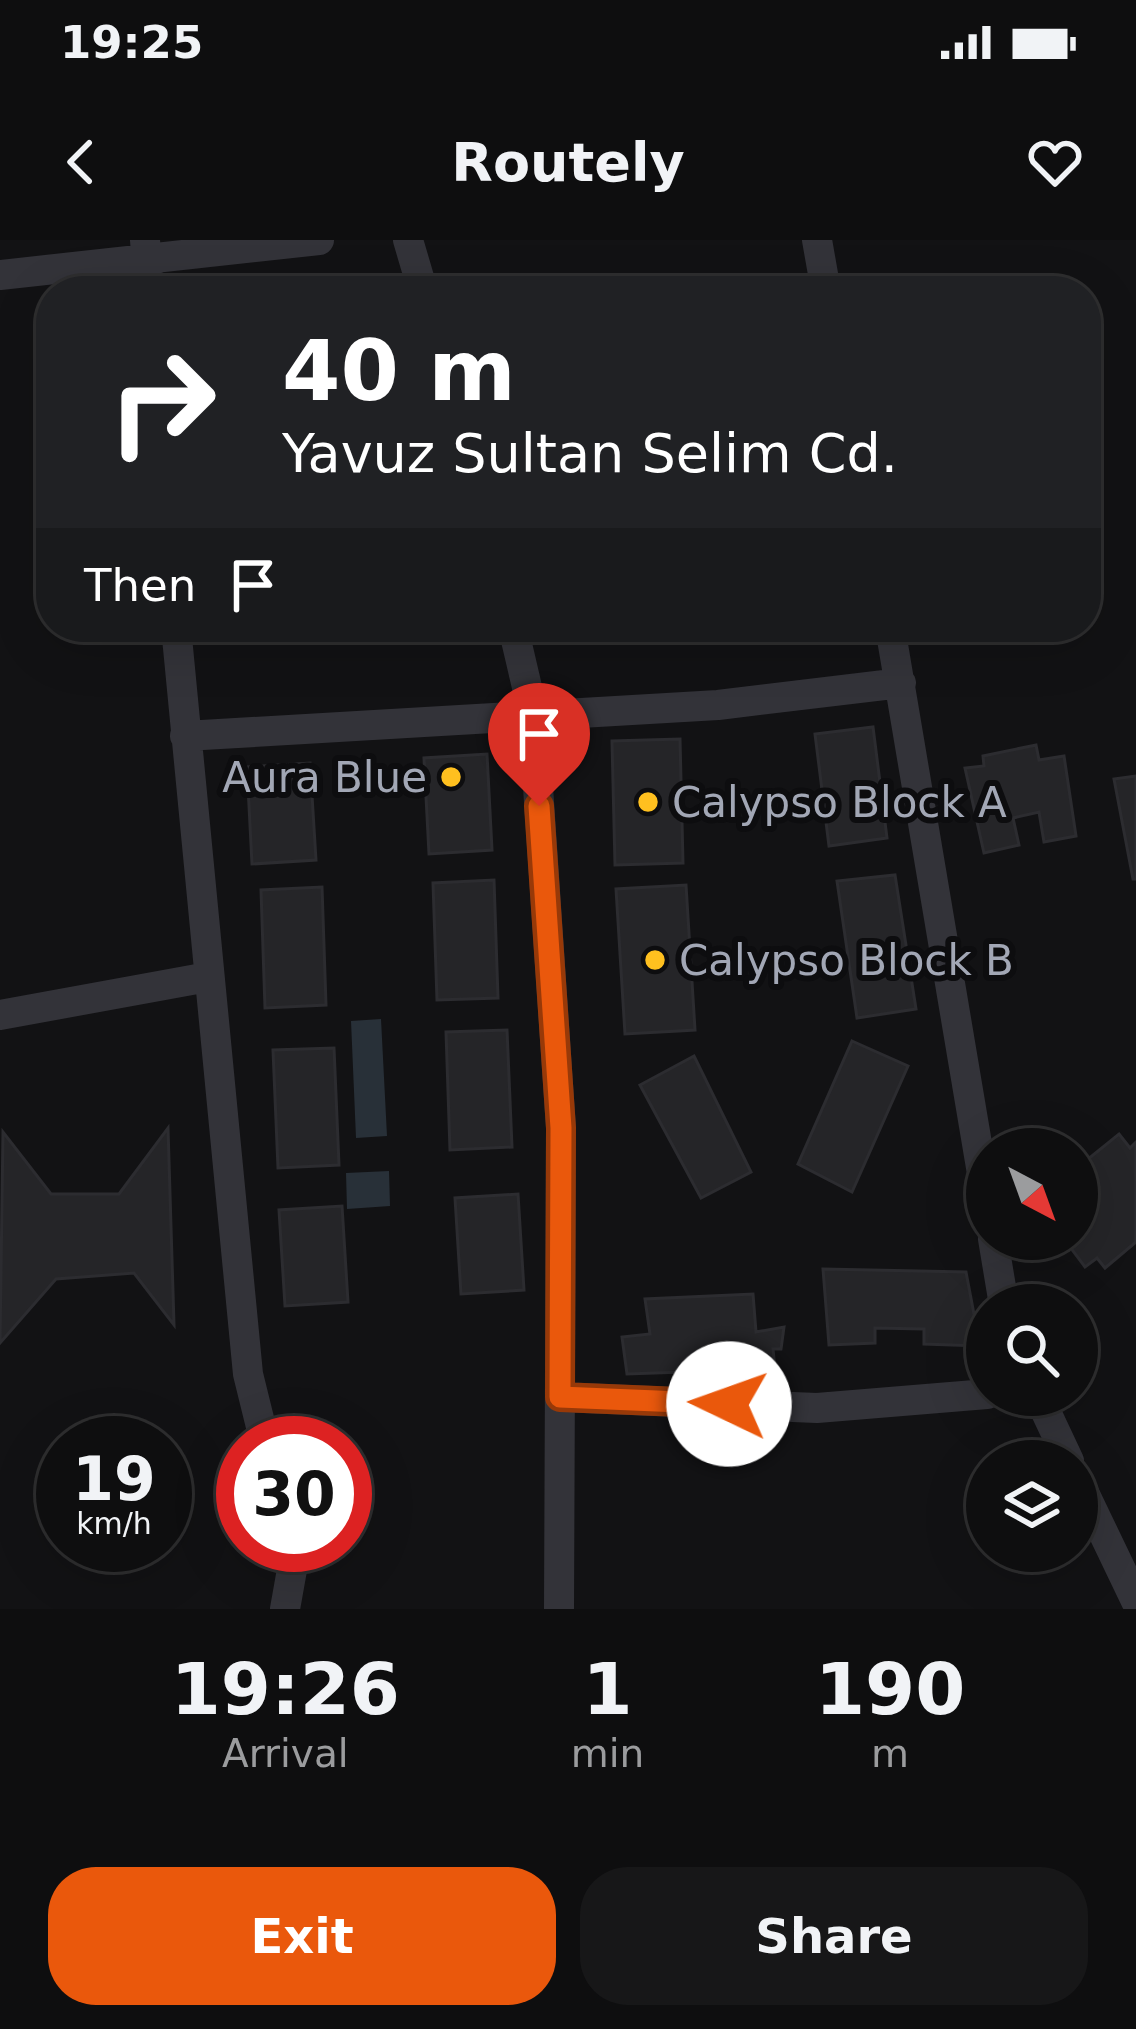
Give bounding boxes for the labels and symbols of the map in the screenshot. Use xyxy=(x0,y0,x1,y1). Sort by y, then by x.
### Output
pin xyxy=(488,683,590,806)
place label: Aura Blue xyxy=(222,753,427,802)
marker: Aura Blue xyxy=(438,764,464,790)
place label: Calypso Block A xyxy=(672,778,1007,827)
marker: Calypso Block A xyxy=(635,789,661,815)
place label: Calypso Block B xyxy=(679,936,1014,985)
marker: Calypso Block B xyxy=(642,947,668,973)
north arrow xyxy=(966,1128,1098,1260)
position arrow xyxy=(666,1341,792,1467)
speed limit sign: 30 xyxy=(216,1416,372,1572)

